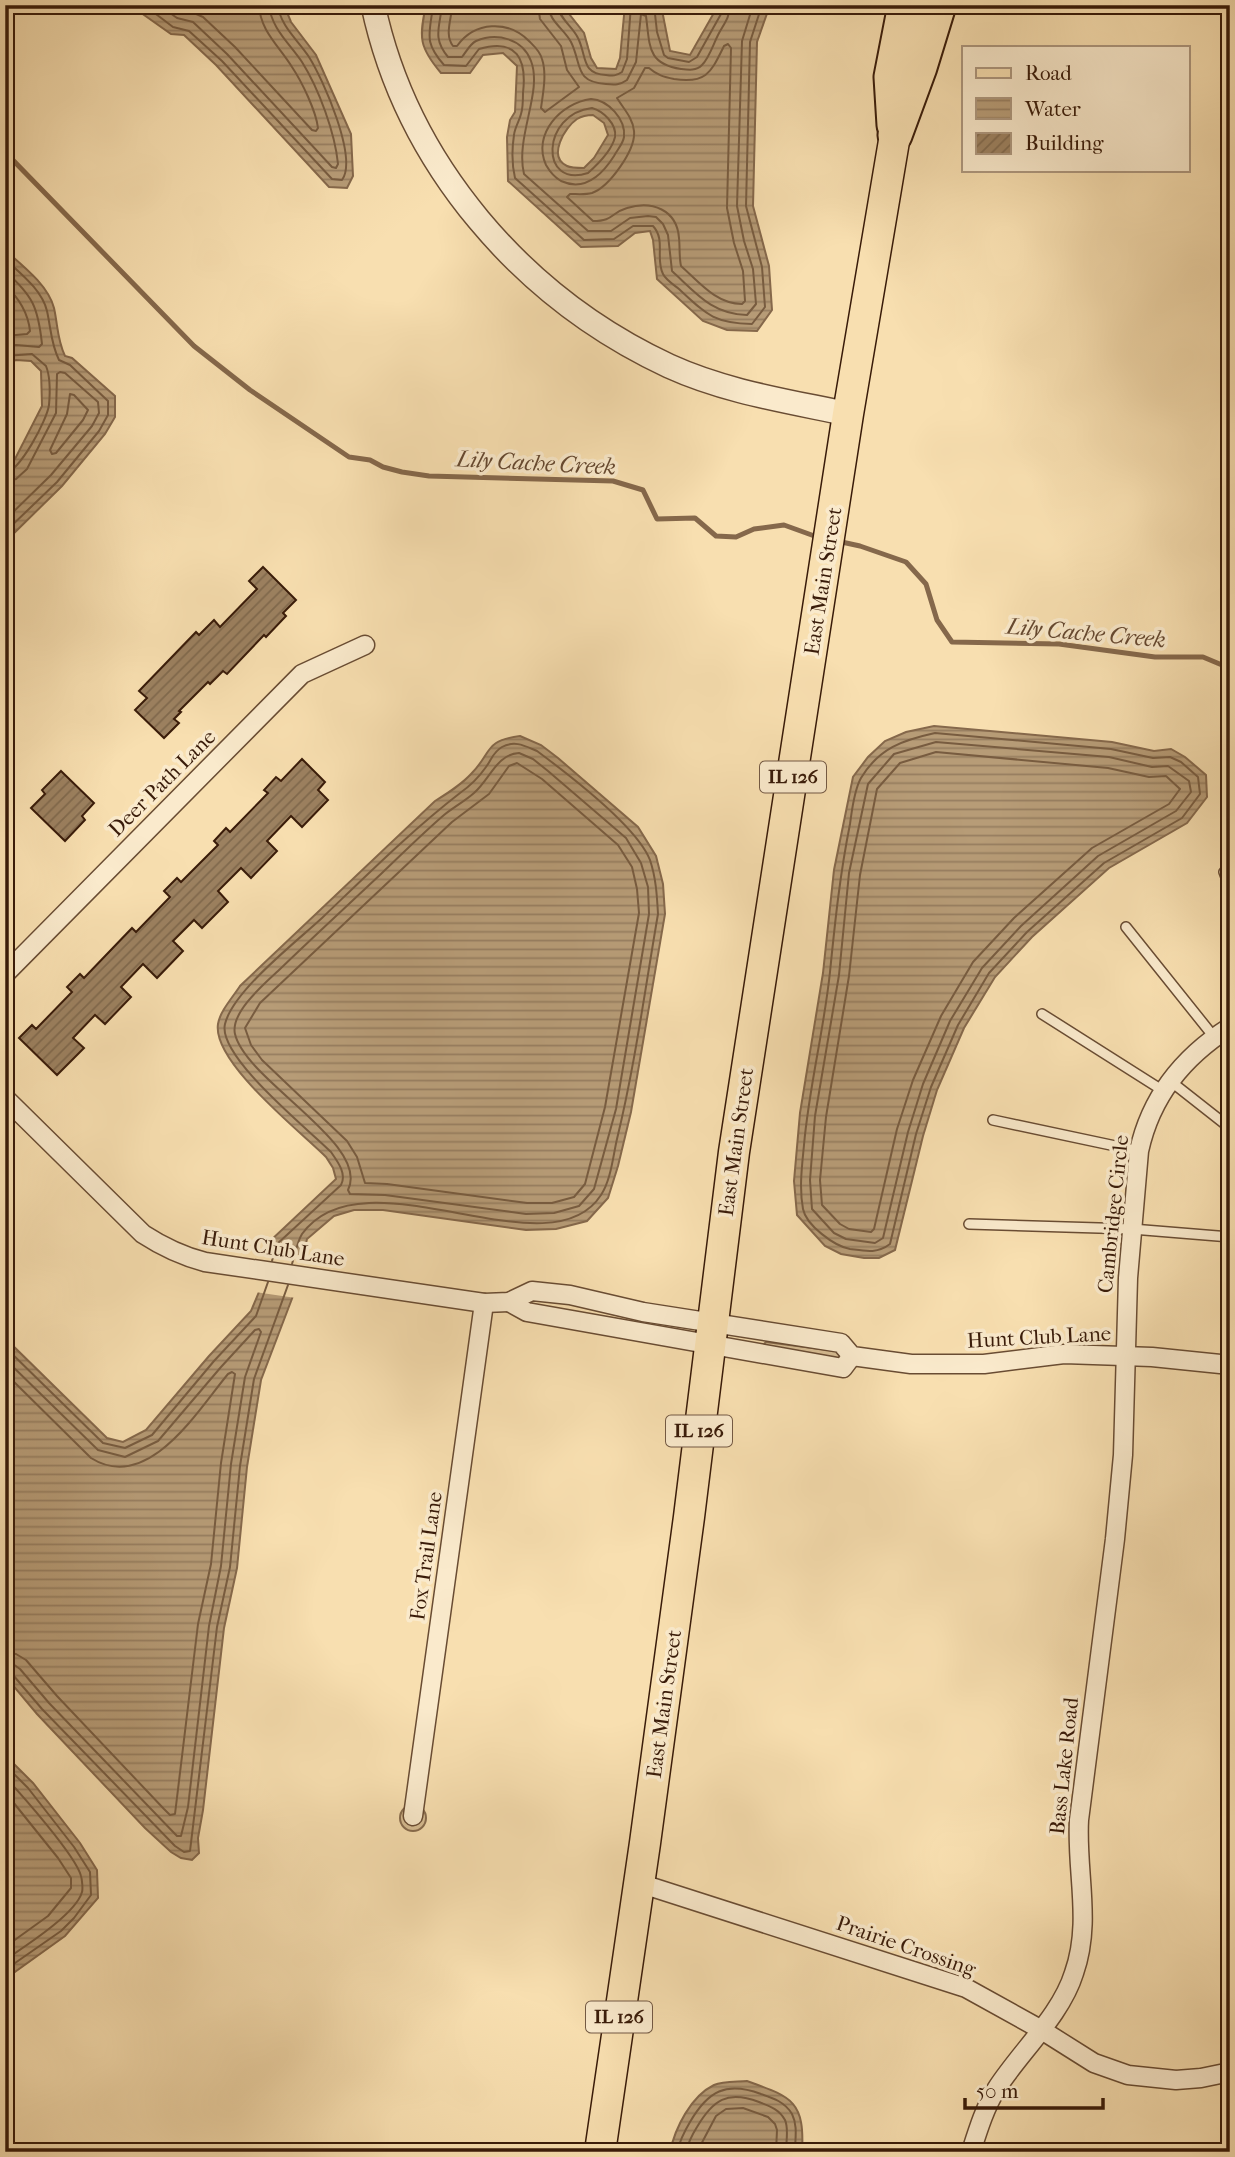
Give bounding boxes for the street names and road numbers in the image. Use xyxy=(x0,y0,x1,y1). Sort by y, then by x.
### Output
street label: East Main Street xyxy=(799,505,847,657)
street label: Deer Path Lane xyxy=(104,725,220,841)
road number: IL 126 xyxy=(760,762,826,792)
street label: East Main Street xyxy=(714,1066,758,1218)
street label: Cambridge Circle xyxy=(1093,1134,1133,1294)
street label: Hunt Club Lane xyxy=(200,1225,346,1271)
street label: Hunt Club Lane xyxy=(966,1321,1112,1353)
road number: IL 126 xyxy=(666,1415,732,1446)
street label: Fox Trail Lane xyxy=(405,1490,447,1622)
street label: East Main Street xyxy=(642,1628,686,1780)
street label: Bass Lake Road xyxy=(1045,1696,1083,1836)
street label: Prairie Crossing xyxy=(833,1911,980,1981)
road number: IL 126 xyxy=(586,2002,652,2033)

